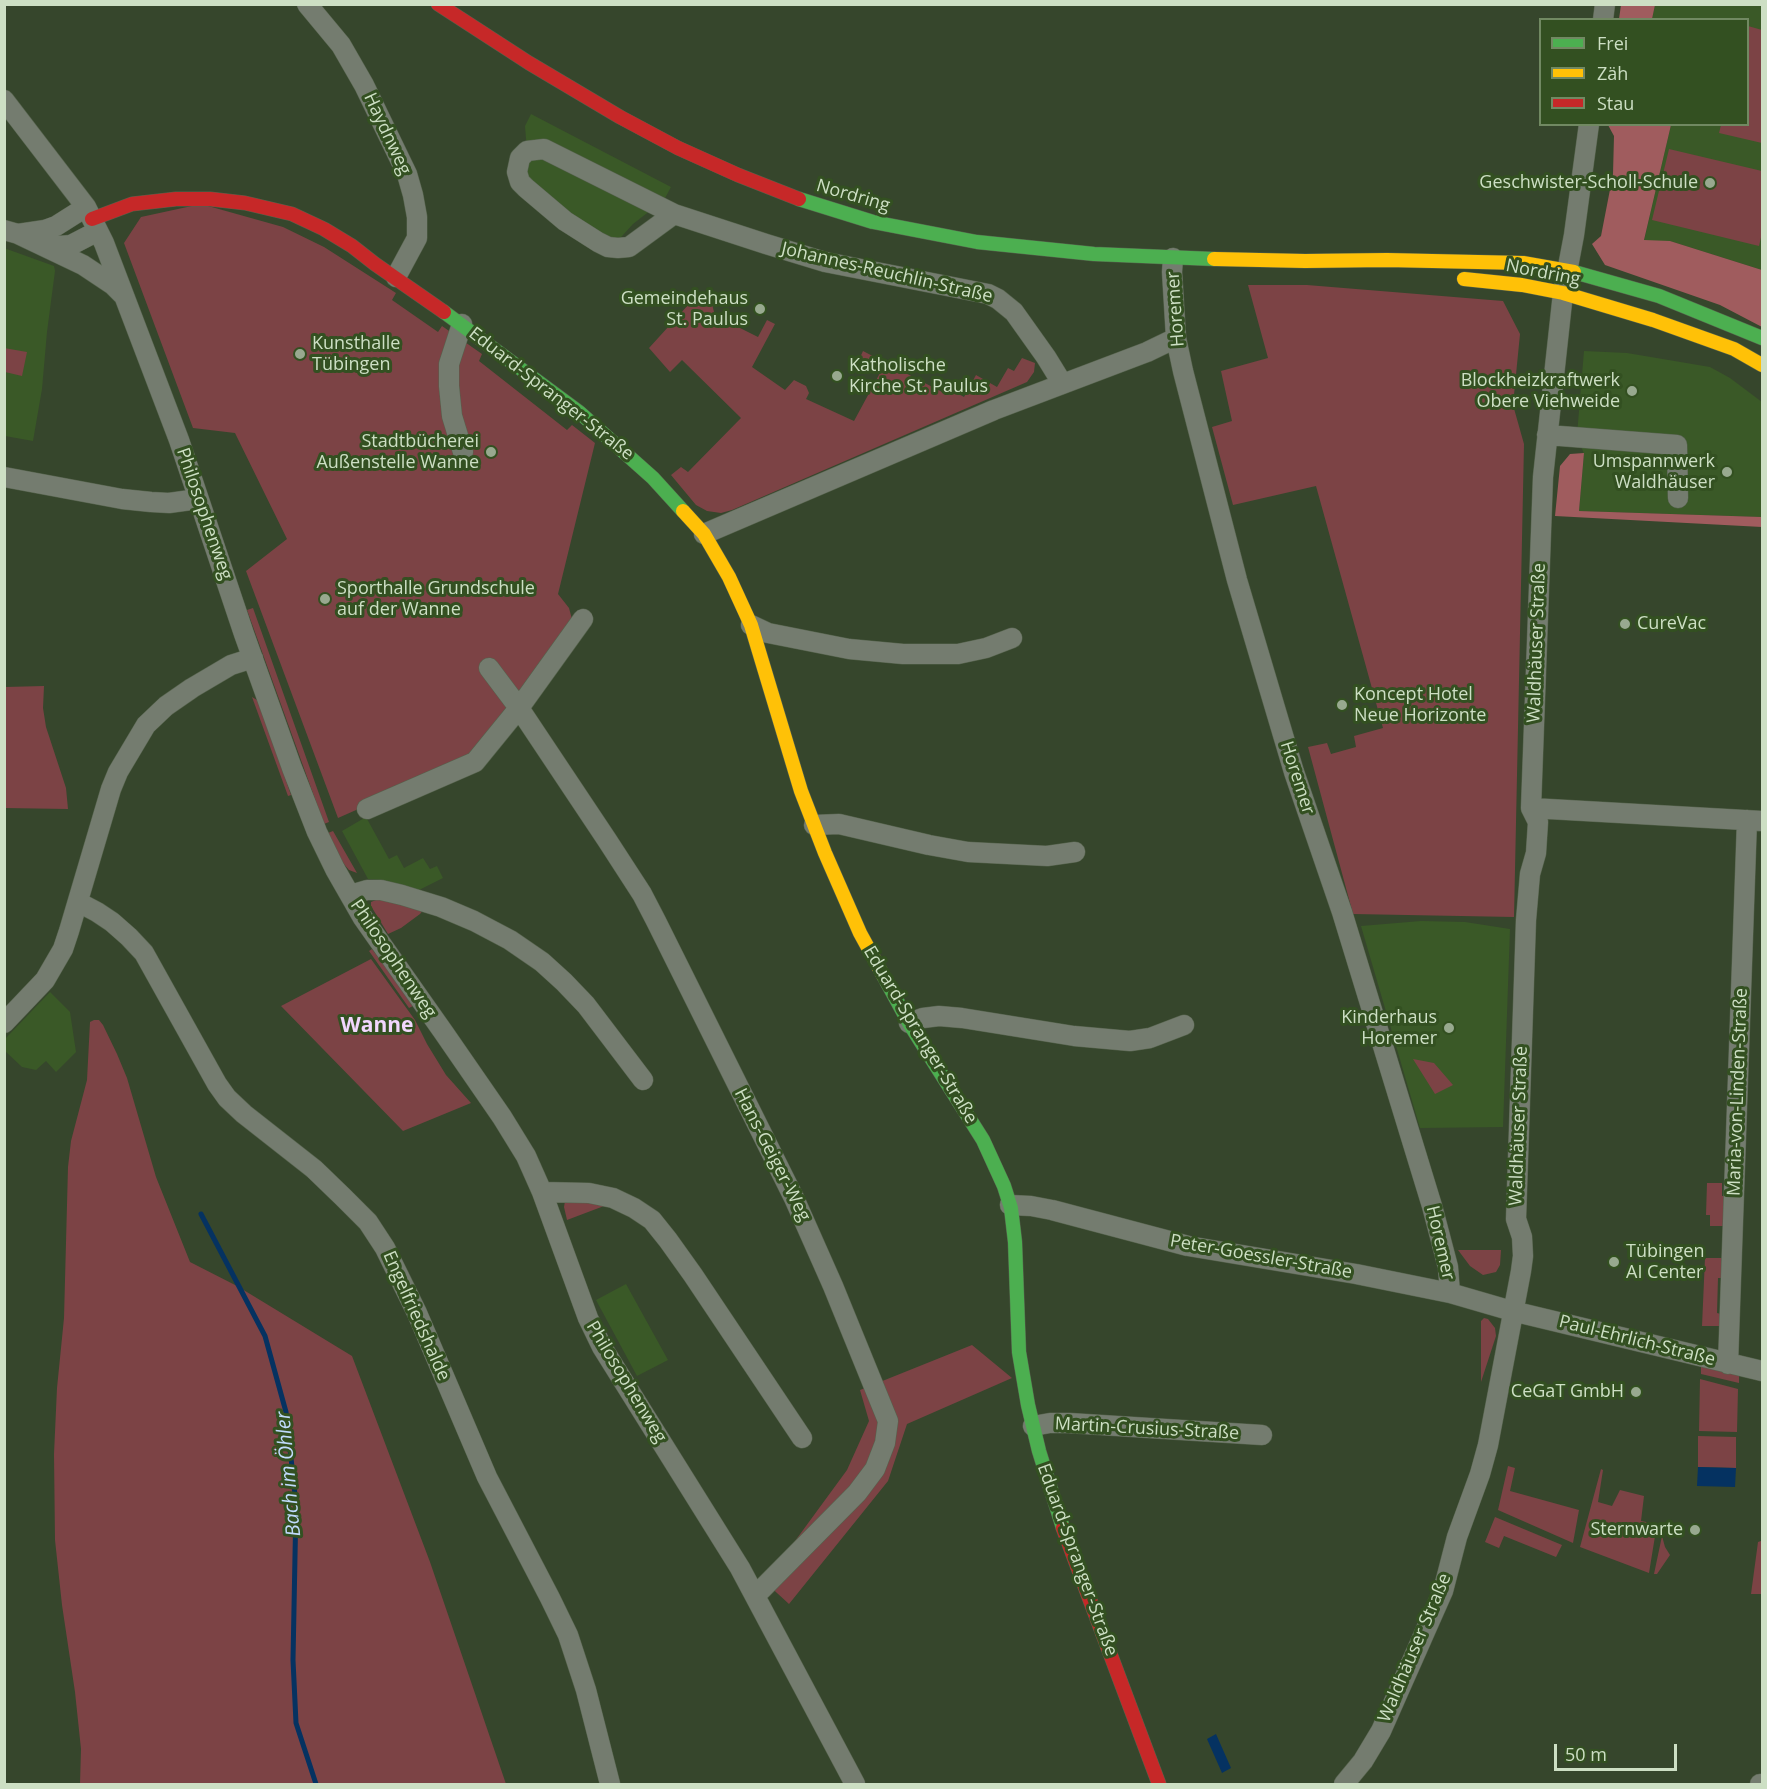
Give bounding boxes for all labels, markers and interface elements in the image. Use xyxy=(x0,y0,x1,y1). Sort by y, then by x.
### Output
legend xyxy=(1539,18,1749,126)
text: Frei xyxy=(1597,31,1628,55)
text: Zäh xyxy=(1597,61,1628,85)
street label: Haydnweg xyxy=(359,89,415,179)
text: Stau xyxy=(1597,91,1634,115)
place label: Geschwister-Scholl-Schule xyxy=(1479,172,1698,194)
street label: Nordring xyxy=(814,175,892,217)
marker: Geschwister-Scholl-Schule xyxy=(1703,176,1717,190)
street label: Johannes-Reuchlin-Straße xyxy=(779,238,995,308)
street label: Nordring xyxy=(1504,255,1582,291)
street label: Horemer xyxy=(1163,270,1189,348)
place label: Gemeindehaus St. Paulus xyxy=(621,288,748,330)
marker: Gemeindehaus St. Paulus xyxy=(753,302,767,316)
street label: Eduard-Spranger-Straße xyxy=(464,323,638,465)
place label: Kunsthalle Tübingen xyxy=(312,333,400,376)
marker: Kunsthalle Tübingen xyxy=(293,347,307,361)
place label: Katholische Kirche St. Paulus xyxy=(849,355,988,398)
marker: Katholische Kirche St. Paulus xyxy=(830,369,844,383)
place label: Blockheizkraftwerk Obere Viehweide xyxy=(1461,370,1620,412)
marker: Blockheizkraftwerk Obere Viehweide xyxy=(1625,384,1639,398)
place label: Stadtbücherei Außenstelle Wanne xyxy=(316,431,479,474)
street label: Philosophenweg xyxy=(171,445,237,583)
marker: Stadtbücherei Außenstelle Wanne xyxy=(484,445,498,459)
place label: Umspannwerk Waldhäuser xyxy=(1593,451,1715,494)
marker: Umspannwerk Waldhäuser xyxy=(1720,465,1734,479)
street label: Waldhäuser Straße xyxy=(1523,563,1551,723)
place label: Sporthalle Grundschule auf der Wanne xyxy=(337,578,535,620)
marker: Sporthalle Grundschule auf der Wanne xyxy=(318,592,332,606)
place label: CureVac xyxy=(1637,613,1706,635)
marker: CureVac xyxy=(1618,617,1632,631)
place label: Koncept Hotel Neue Horizonte xyxy=(1354,684,1486,726)
marker: Koncept Hotel Neue Horizonte xyxy=(1335,698,1349,712)
street label: Horemer xyxy=(1275,739,1319,817)
street label: Philosophenweg xyxy=(345,896,441,1022)
street label: Eduard-Spranger-Straße xyxy=(858,942,982,1128)
street label: Maria-von-Linden-Straße xyxy=(1724,987,1752,1197)
place label: Kinderhaus Horemer xyxy=(1341,1007,1437,1050)
district label: Wanne xyxy=(341,1013,413,1039)
marker: Kinderhaus Horemer xyxy=(1442,1021,1456,1035)
street label: Waldhäuser Straße xyxy=(1505,1046,1533,1206)
street label: Hans-Geiger-Weg xyxy=(729,1085,815,1225)
street label: Horemer xyxy=(1421,1204,1459,1282)
street label: Peter-Goessler-Straße xyxy=(1168,1230,1354,1284)
place label: Tübingen AI Center xyxy=(1626,1241,1704,1284)
street label: Engelfriedshalde xyxy=(378,1248,454,1384)
marker: Tübingen AI Center xyxy=(1607,1255,1621,1269)
street label: Paul-Ehrlich-Straße xyxy=(1557,1311,1717,1371)
street label: Philosophenweg xyxy=(581,1317,671,1447)
place label: CeGaT GmbH xyxy=(1511,1381,1624,1403)
marker: CeGaT GmbH xyxy=(1629,1385,1643,1399)
water label: Bach im Öhler xyxy=(272,1410,306,1538)
street label: Martin-Crusius-Straße xyxy=(1054,1413,1240,1445)
street label: Eduard-Spranger-Straße xyxy=(1032,1461,1122,1659)
place label: Sternwarte xyxy=(1590,1519,1683,1541)
marker: Sternwarte xyxy=(1688,1523,1702,1537)
street label: Waldhäuser Straße xyxy=(1374,1570,1456,1726)
scale bar xyxy=(1557,1732,1680,1770)
text: 50 m xyxy=(1565,1742,1607,1766)

